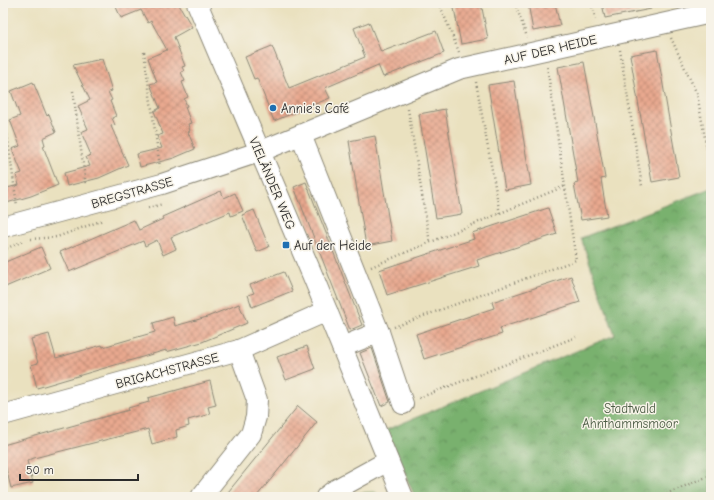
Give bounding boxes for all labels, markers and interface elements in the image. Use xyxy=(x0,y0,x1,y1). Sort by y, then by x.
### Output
street label: AUF DER HEIDE xyxy=(502,31,598,67)
place label: Annie's Café xyxy=(281,101,350,116)
marker: Annie's Café xyxy=(268,103,278,113)
street label: VIELÄNDER WEG xyxy=(246,134,300,232)
street label: BREGSTRASSE xyxy=(90,174,175,211)
place label: Auf der Heide xyxy=(294,238,372,253)
marker: Auf der Heide xyxy=(281,240,291,250)
street label: BRIGACHSTRASSE xyxy=(114,349,221,391)
park label: Stadtwald Ahnthammsmoor xyxy=(582,401,679,431)
scale bar xyxy=(20,456,138,482)
text: 50 m xyxy=(26,463,54,477)

